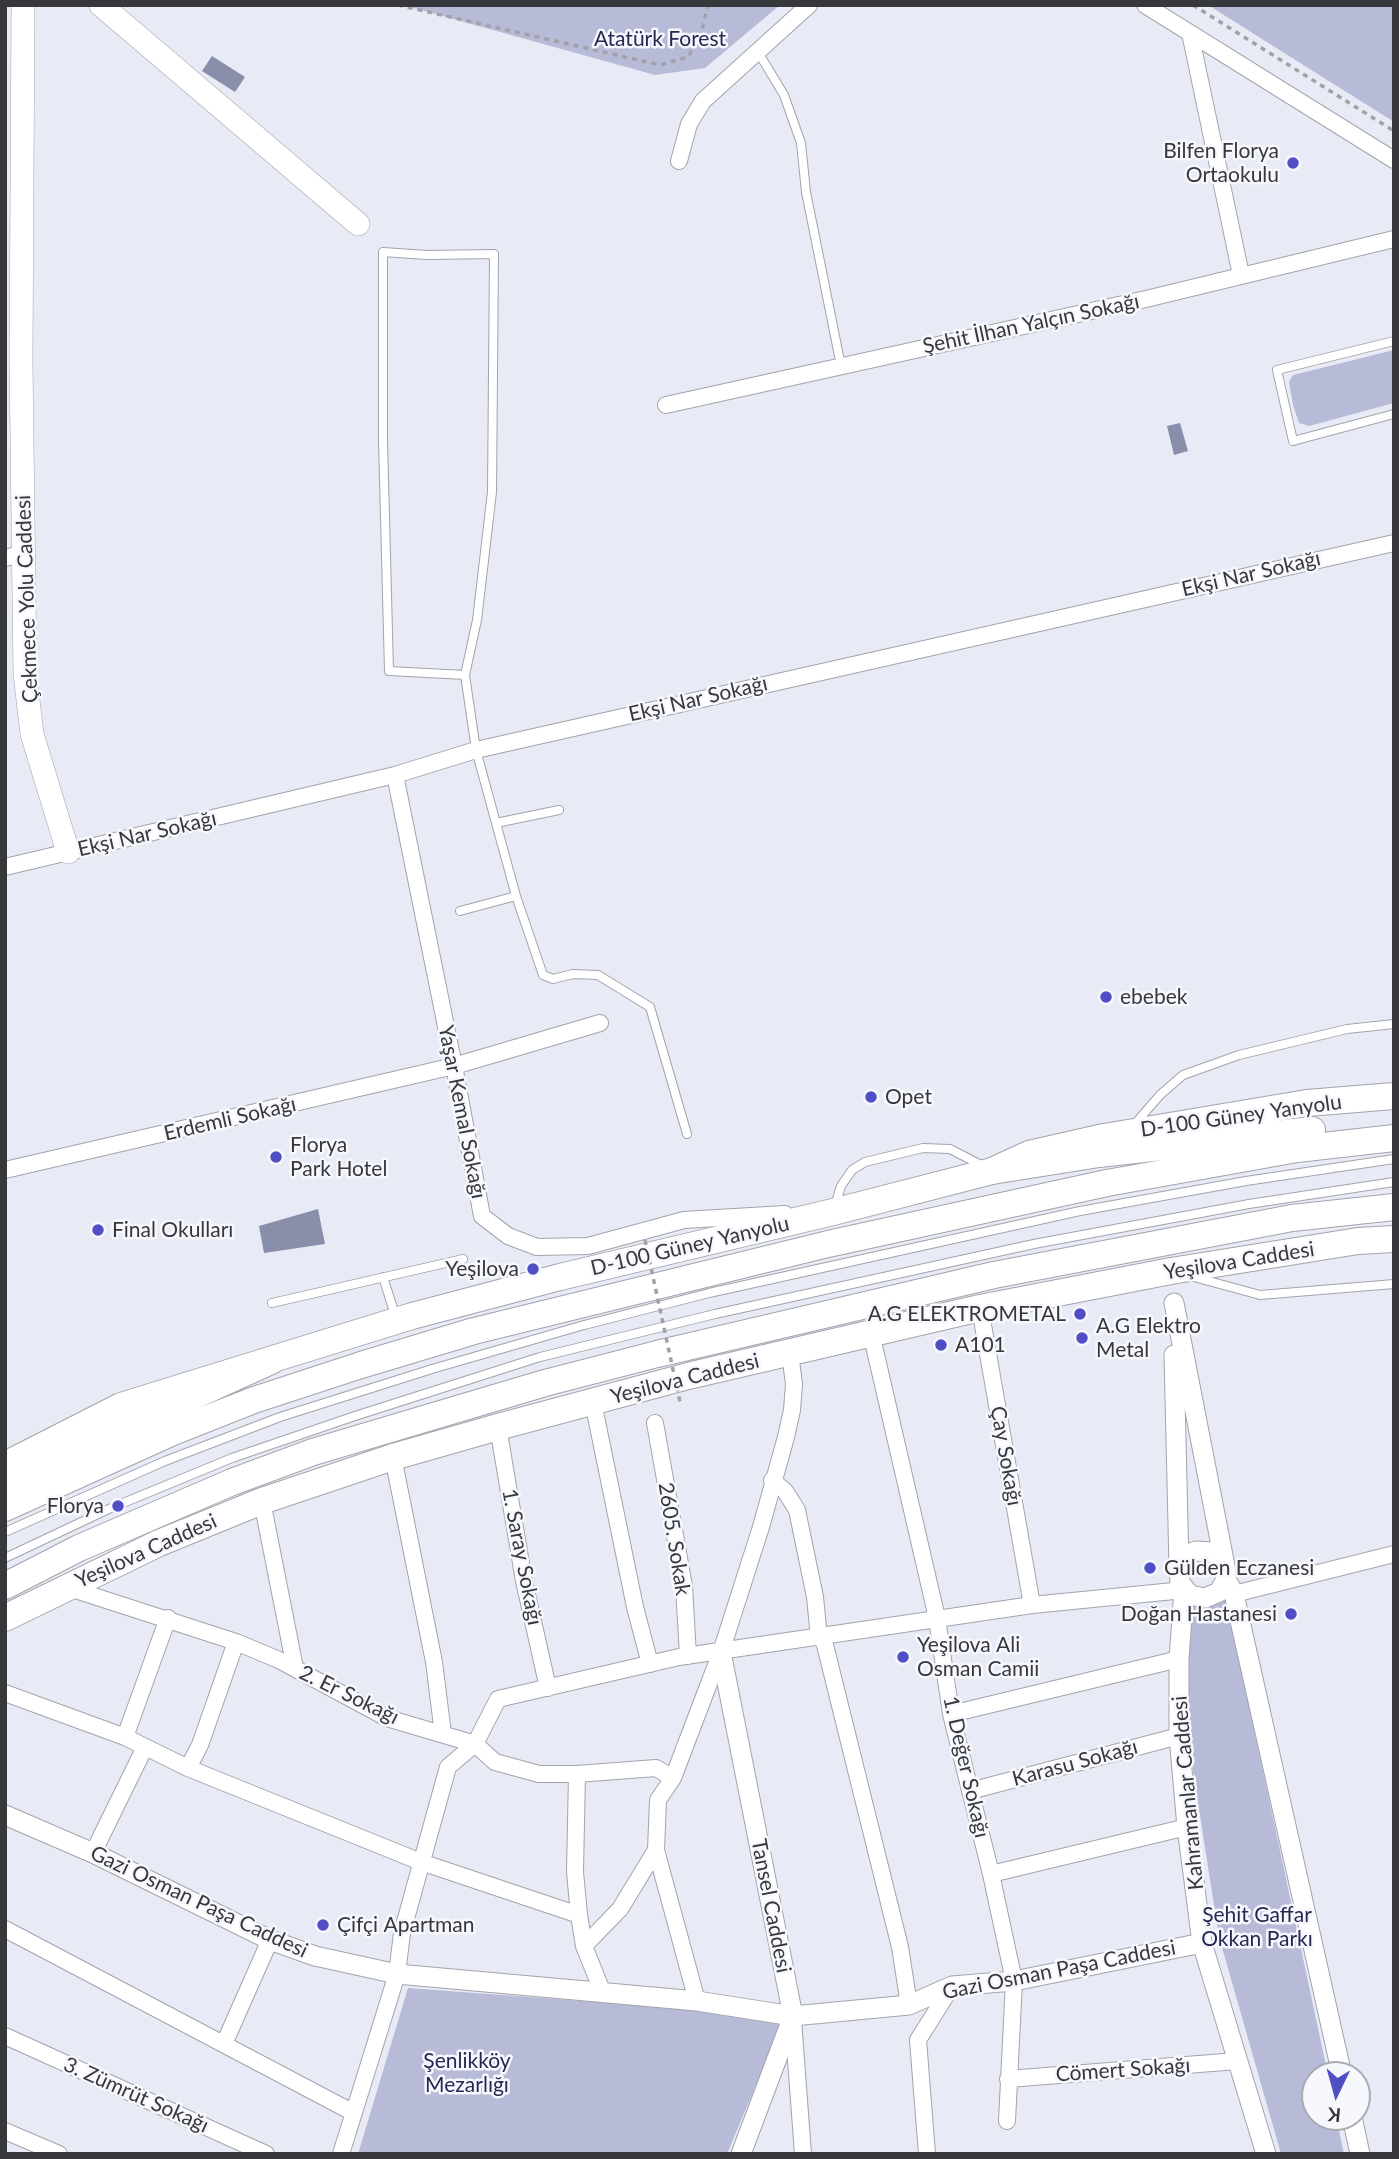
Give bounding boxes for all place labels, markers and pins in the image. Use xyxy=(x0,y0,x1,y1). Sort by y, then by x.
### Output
place label: Bilfen Florya Ortaokulu xyxy=(1163,138,1279,188)
marker: Bilfen Florya Ortaokulu xyxy=(1285,155,1301,171)
place label: ebebek xyxy=(1120,984,1187,1010)
marker: ebebek xyxy=(1098,989,1114,1005)
place label: Opet xyxy=(885,1084,932,1110)
marker: Opet xyxy=(863,1089,879,1105)
place label: Florya Park Hotel xyxy=(290,1132,387,1182)
marker: Florya Park Hotel xyxy=(268,1149,284,1165)
place label: Final Okulları xyxy=(112,1217,233,1243)
marker: Final Okulları xyxy=(90,1222,106,1238)
place label: Yeşilova xyxy=(445,1256,519,1282)
marker: Yeşilova xyxy=(525,1261,541,1277)
place label: A.G ELEKTROMETAL xyxy=(868,1301,1066,1327)
marker: A.G ELEKTROMETAL xyxy=(1072,1306,1088,1322)
place label: A.G Elektro Metal xyxy=(1096,1313,1201,1363)
marker: A.G Elektro Metal xyxy=(1074,1330,1090,1346)
place label: A101 xyxy=(955,1332,1006,1358)
marker: A101 xyxy=(933,1337,949,1353)
place label: Florya xyxy=(47,1493,104,1519)
marker: Florya xyxy=(110,1498,126,1514)
place label: Gülden Eczanesi xyxy=(1164,1555,1314,1581)
marker: Gülden Eczanesi xyxy=(1142,1560,1158,1576)
place label: Doğan Hastanesi xyxy=(1121,1601,1277,1627)
marker: Doğan Hastanesi xyxy=(1283,1606,1299,1622)
place label: Yeşilova Ali Osman Camii xyxy=(917,1632,1039,1682)
marker: Yeşilova Ali Osman Camii xyxy=(895,1649,911,1665)
place label: Çifçi Apartman xyxy=(337,1912,475,1938)
marker: Çifçi Apartman xyxy=(315,1917,331,1933)

